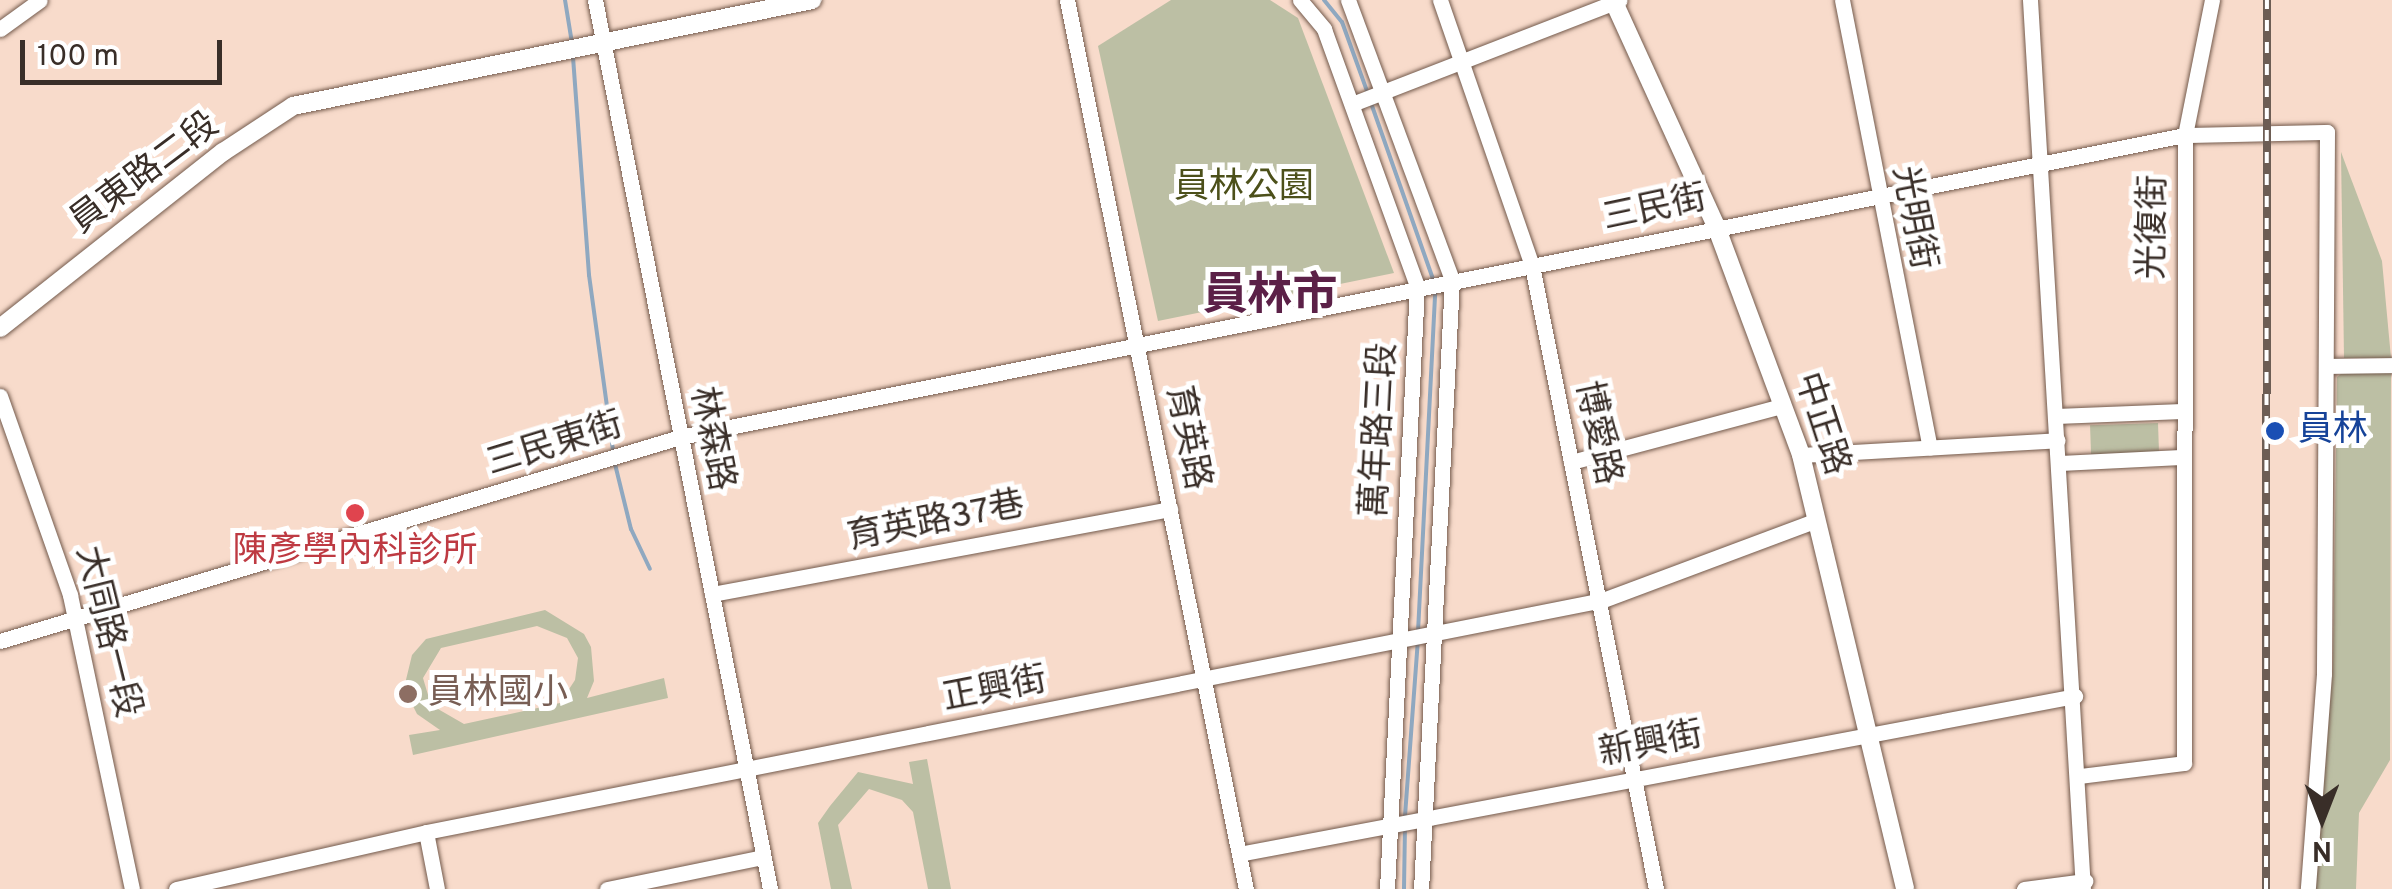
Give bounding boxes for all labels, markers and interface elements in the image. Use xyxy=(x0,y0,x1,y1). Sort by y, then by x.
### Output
scale bar xyxy=(25,20,228,82)
text: 100 m xyxy=(37,39,119,76)
street label: 員東路二段 xyxy=(62,105,228,243)
street label: 光明街 xyxy=(1882,162,1944,274)
park label: 員林公園 xyxy=(1174,167,1314,209)
street label: 光復街 xyxy=(2132,174,2176,280)
street label: 三民街 xyxy=(1599,178,1711,240)
district label: 員林市 xyxy=(1203,271,1337,325)
street label: 萬年路三段 xyxy=(1354,342,1406,518)
street label: 中正路 xyxy=(1785,368,1857,480)
street label: 博愛路 xyxy=(1566,377,1628,489)
street label: 育英路 xyxy=(1156,382,1218,494)
street label: 林森路 xyxy=(680,383,742,495)
street label: 三民東街 xyxy=(482,404,628,486)
place label: 員林 xyxy=(2298,410,2368,452)
marker: 員林 xyxy=(2262,418,2288,444)
street label: 育英路37巷 xyxy=(844,484,1028,560)
marker: 陳彥學內科診所 xyxy=(342,500,368,526)
place label: 陳彥學內科診所 xyxy=(233,531,477,573)
street label: 大同路一段 xyxy=(65,542,149,722)
street label: 正興街 xyxy=(939,659,1051,721)
place label: 員林國小 xyxy=(428,673,568,715)
marker: 員林國小 xyxy=(397,683,419,705)
street label: 新興街 xyxy=(1595,714,1707,776)
north arrow xyxy=(2272,769,2372,869)
text: N xyxy=(2312,831,2332,867)

